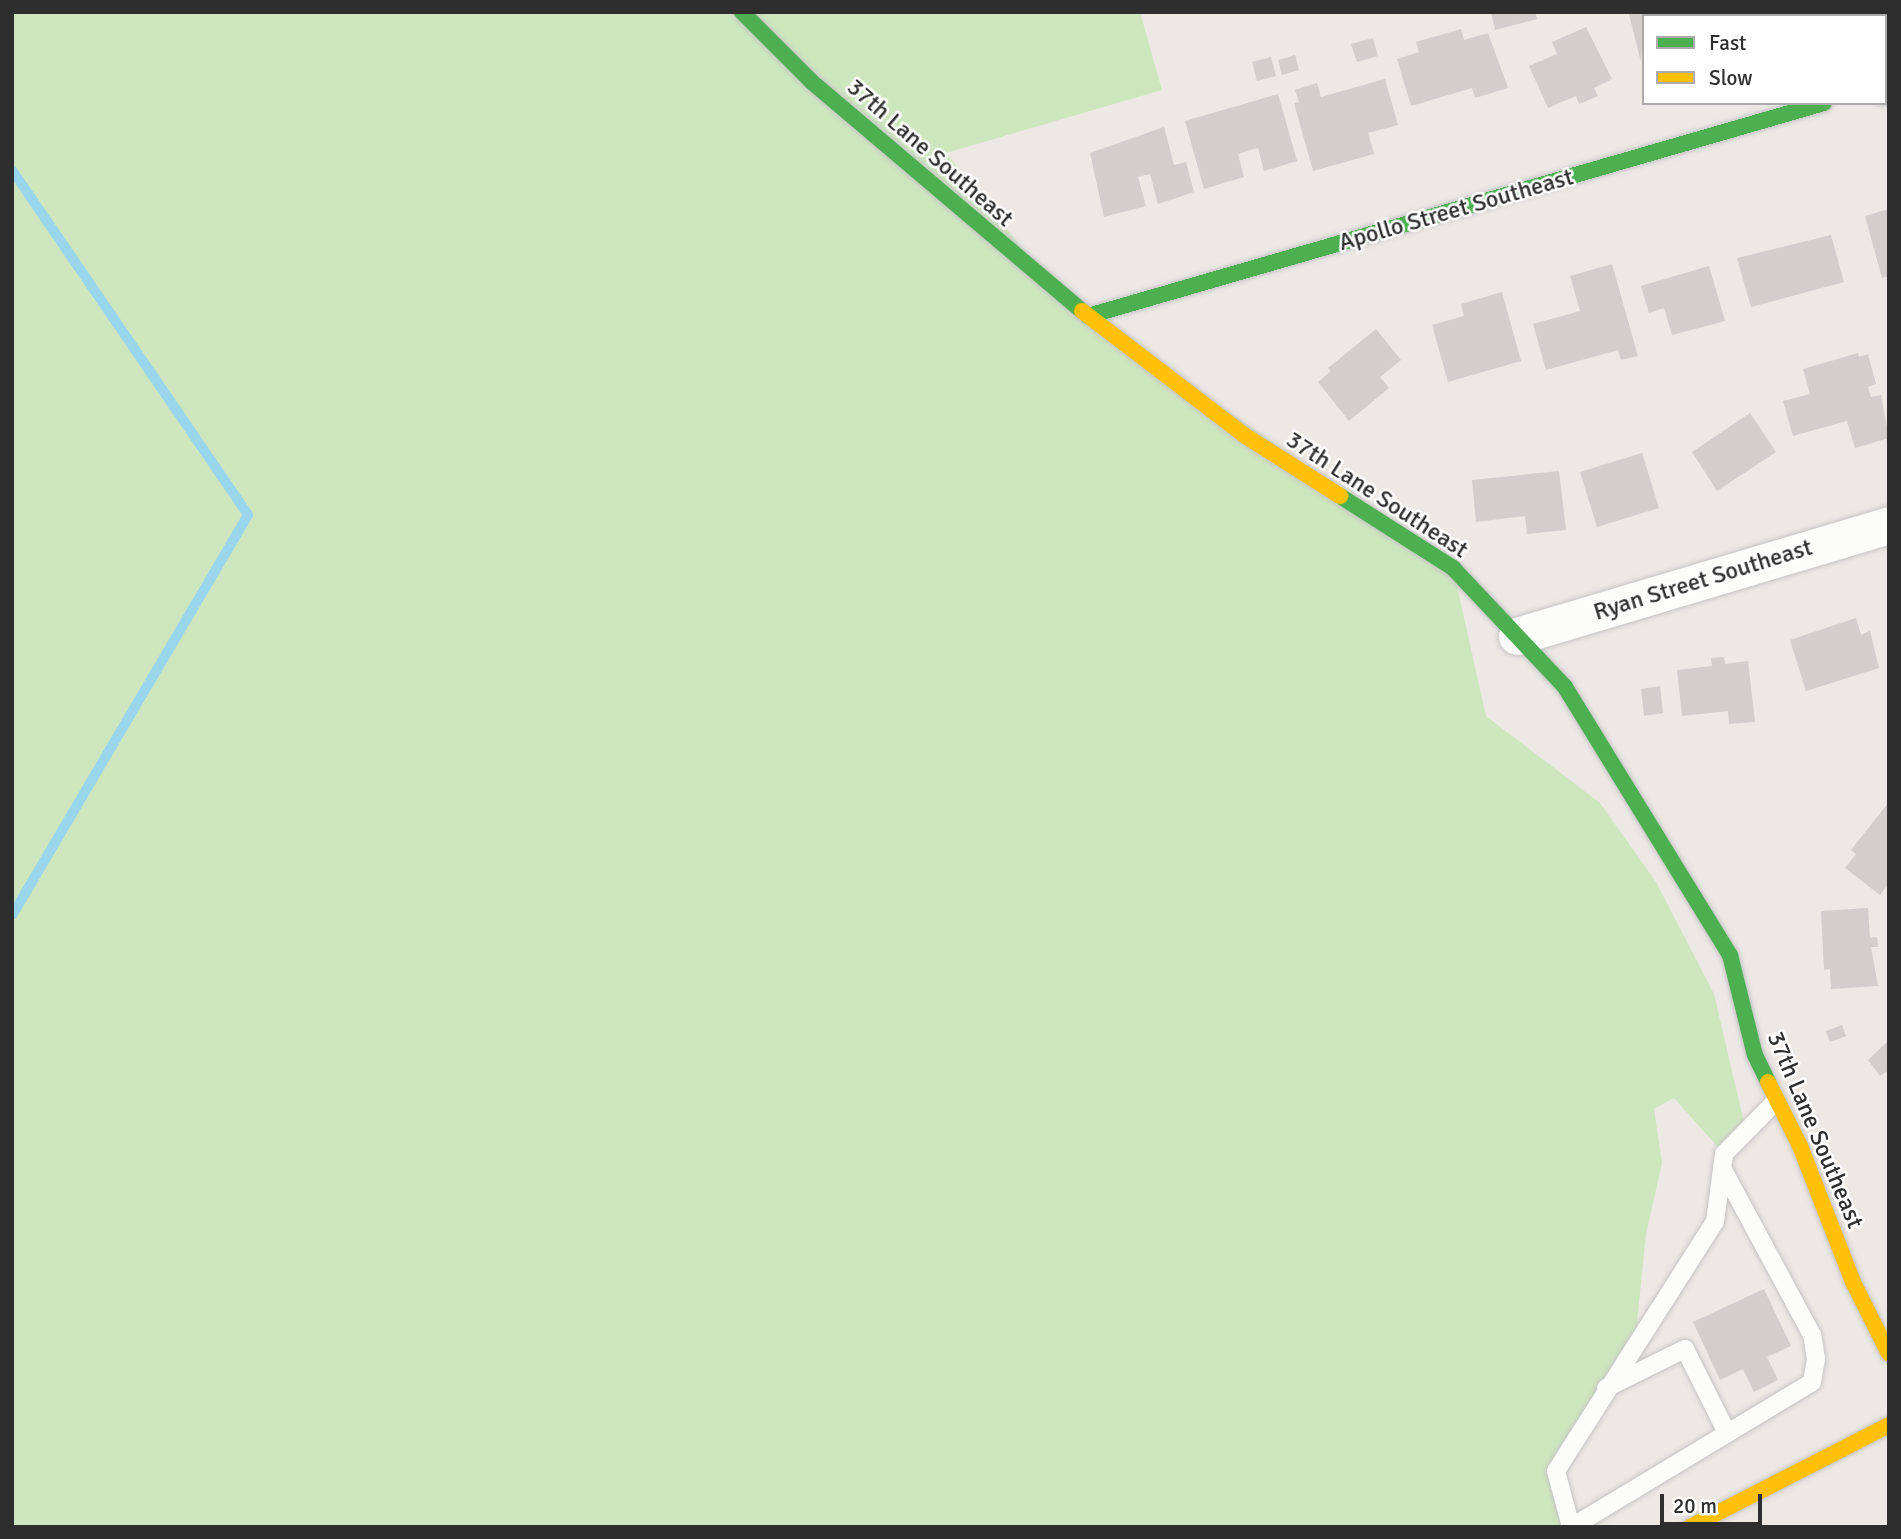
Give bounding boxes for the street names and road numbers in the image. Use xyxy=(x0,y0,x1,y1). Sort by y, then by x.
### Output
street label: 37th Lane Southeast xyxy=(841,73,1019,233)
street label: Apollo Street Southeast xyxy=(1335,163,1577,257)
street label: 37th Lane Southeast xyxy=(1281,425,1473,565)
street label: Ryan Street Southeast xyxy=(1590,533,1816,627)
street label: 37th Lane Southeast xyxy=(1761,1027,1869,1233)

